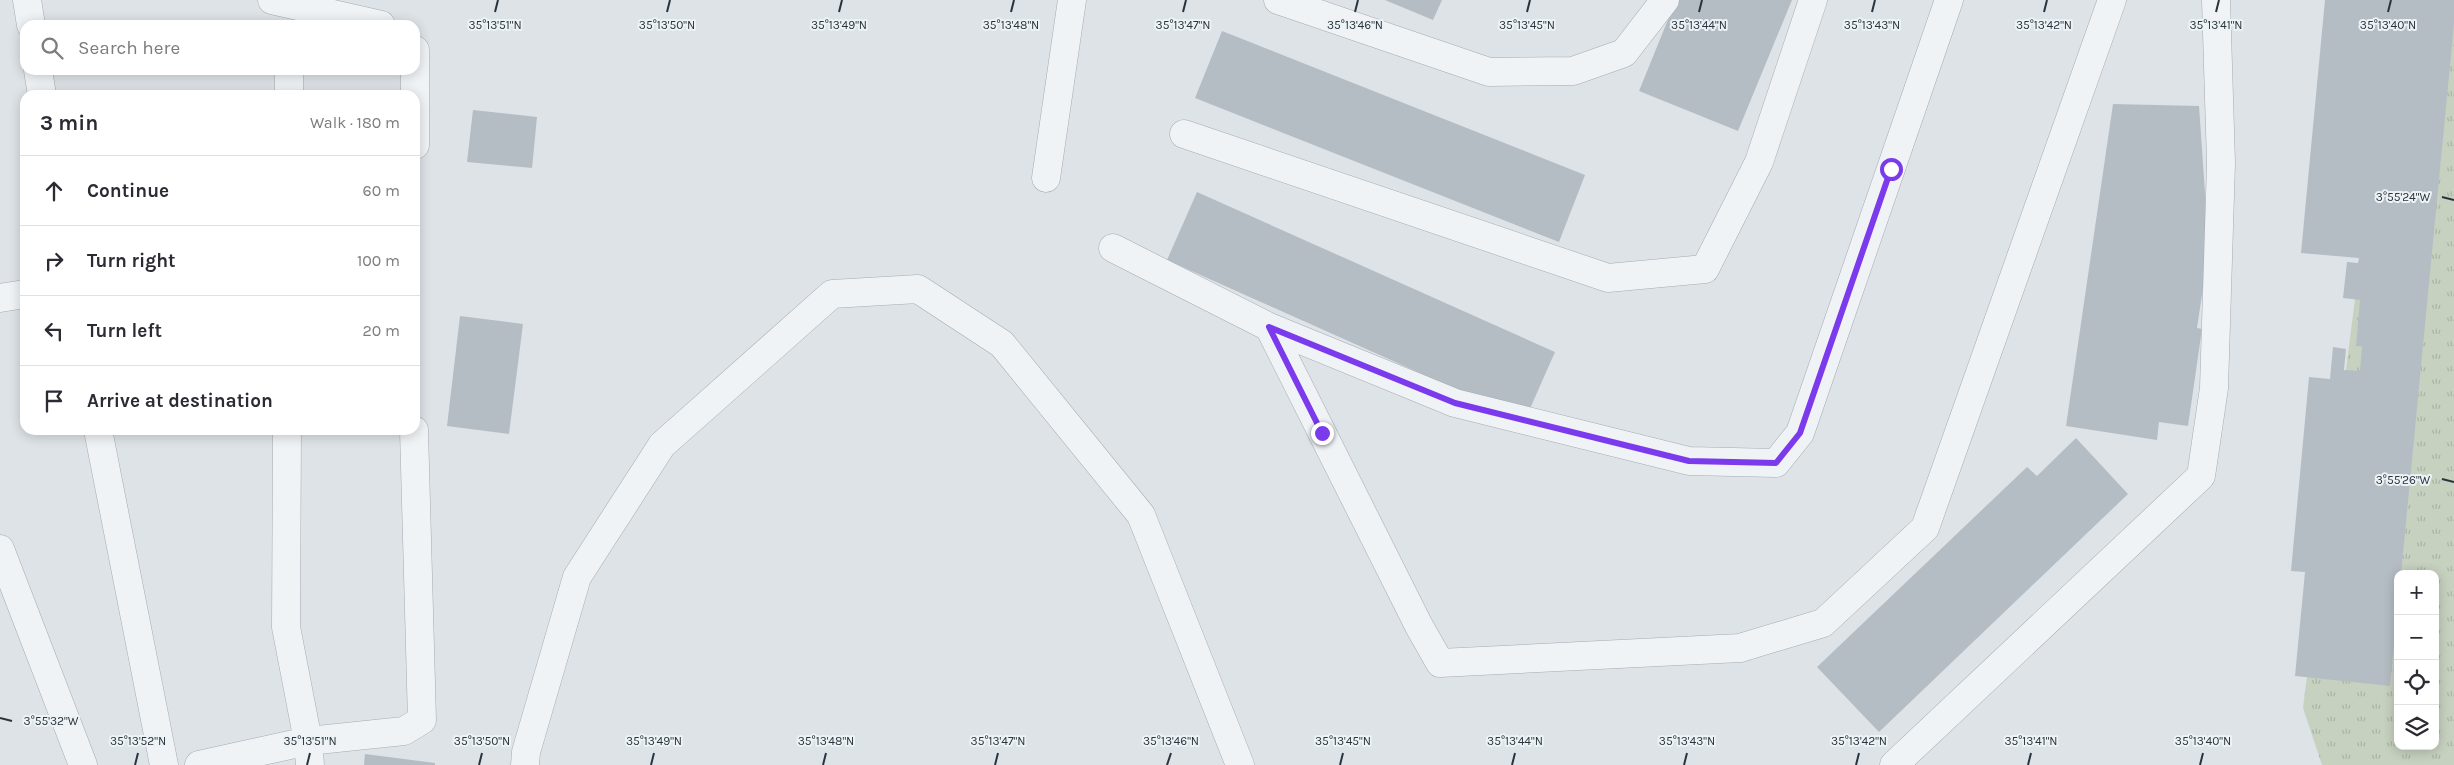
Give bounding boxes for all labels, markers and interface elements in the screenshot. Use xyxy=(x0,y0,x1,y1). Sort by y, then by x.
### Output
text: 35°13'51"N xyxy=(468,18,522,32)
text: 35°13'50"N xyxy=(639,18,695,32)
text: 35°13'49"N xyxy=(811,18,867,32)
text: 35°13'48"N xyxy=(983,18,1039,32)
text: 35°13'47"N xyxy=(1156,18,1210,32)
text: 35°13'46"N xyxy=(1327,18,1383,32)
text: 35°13'45"N xyxy=(1499,18,1555,32)
text: 35°13'44"N xyxy=(1671,18,1727,32)
text: 35°13'43"N xyxy=(1844,18,1900,32)
text: 35°13'42"N xyxy=(2016,18,2072,32)
text: 35°13'41"N xyxy=(2189,18,2243,32)
text: 35°13'40"N xyxy=(2360,18,2416,32)
search box xyxy=(20,20,420,75)
icon: search xyxy=(38,34,66,62)
text: Search here xyxy=(78,37,180,59)
text: 3 min xyxy=(40,111,98,135)
text: Walk · 180 m xyxy=(310,113,400,132)
route start xyxy=(1880,158,1903,181)
icon: ahead xyxy=(40,177,68,205)
text: Continue xyxy=(87,180,169,202)
text: 60 m xyxy=(363,181,400,200)
text: 3°55'24"W xyxy=(2376,190,2430,204)
icon: right xyxy=(40,247,68,275)
text: Turn right xyxy=(87,250,176,272)
text: 100 m xyxy=(357,251,400,270)
icon: left xyxy=(40,317,68,345)
text: Turn left xyxy=(87,320,162,342)
text: 20 m xyxy=(362,321,400,340)
icon: arrive xyxy=(40,387,68,415)
text: Arrive at destination xyxy=(87,390,273,412)
route end xyxy=(1311,422,1334,445)
text: 3°55'26"W xyxy=(2376,473,2431,487)
map controls xyxy=(2394,570,2439,750)
button: + xyxy=(2394,570,2439,615)
button: − xyxy=(2394,615,2439,660)
button: locate xyxy=(2394,660,2439,705)
button: layers xyxy=(2394,705,2439,750)
text: 3°55'32"W xyxy=(24,714,79,728)
text: 35°13'52"N xyxy=(110,734,166,748)
text: 35°13'51"N xyxy=(283,734,337,748)
text: 35°13'50"N xyxy=(454,734,510,748)
text: 35°13'49"N xyxy=(626,734,682,748)
text: 35°13'48"N xyxy=(798,734,854,748)
text: 35°13'47"N xyxy=(971,734,1025,748)
text: 35°13'46"N xyxy=(1143,734,1199,748)
text: 35°13'45"N xyxy=(1315,734,1371,748)
text: 35°13'44"N xyxy=(1487,734,1543,748)
text: 35°13'43"N xyxy=(1659,734,1715,748)
text: 35°13'42"N xyxy=(1831,734,1887,748)
text: 35°13'41"N xyxy=(2004,734,2058,748)
text: 35°13'40"N xyxy=(2175,734,2231,748)

